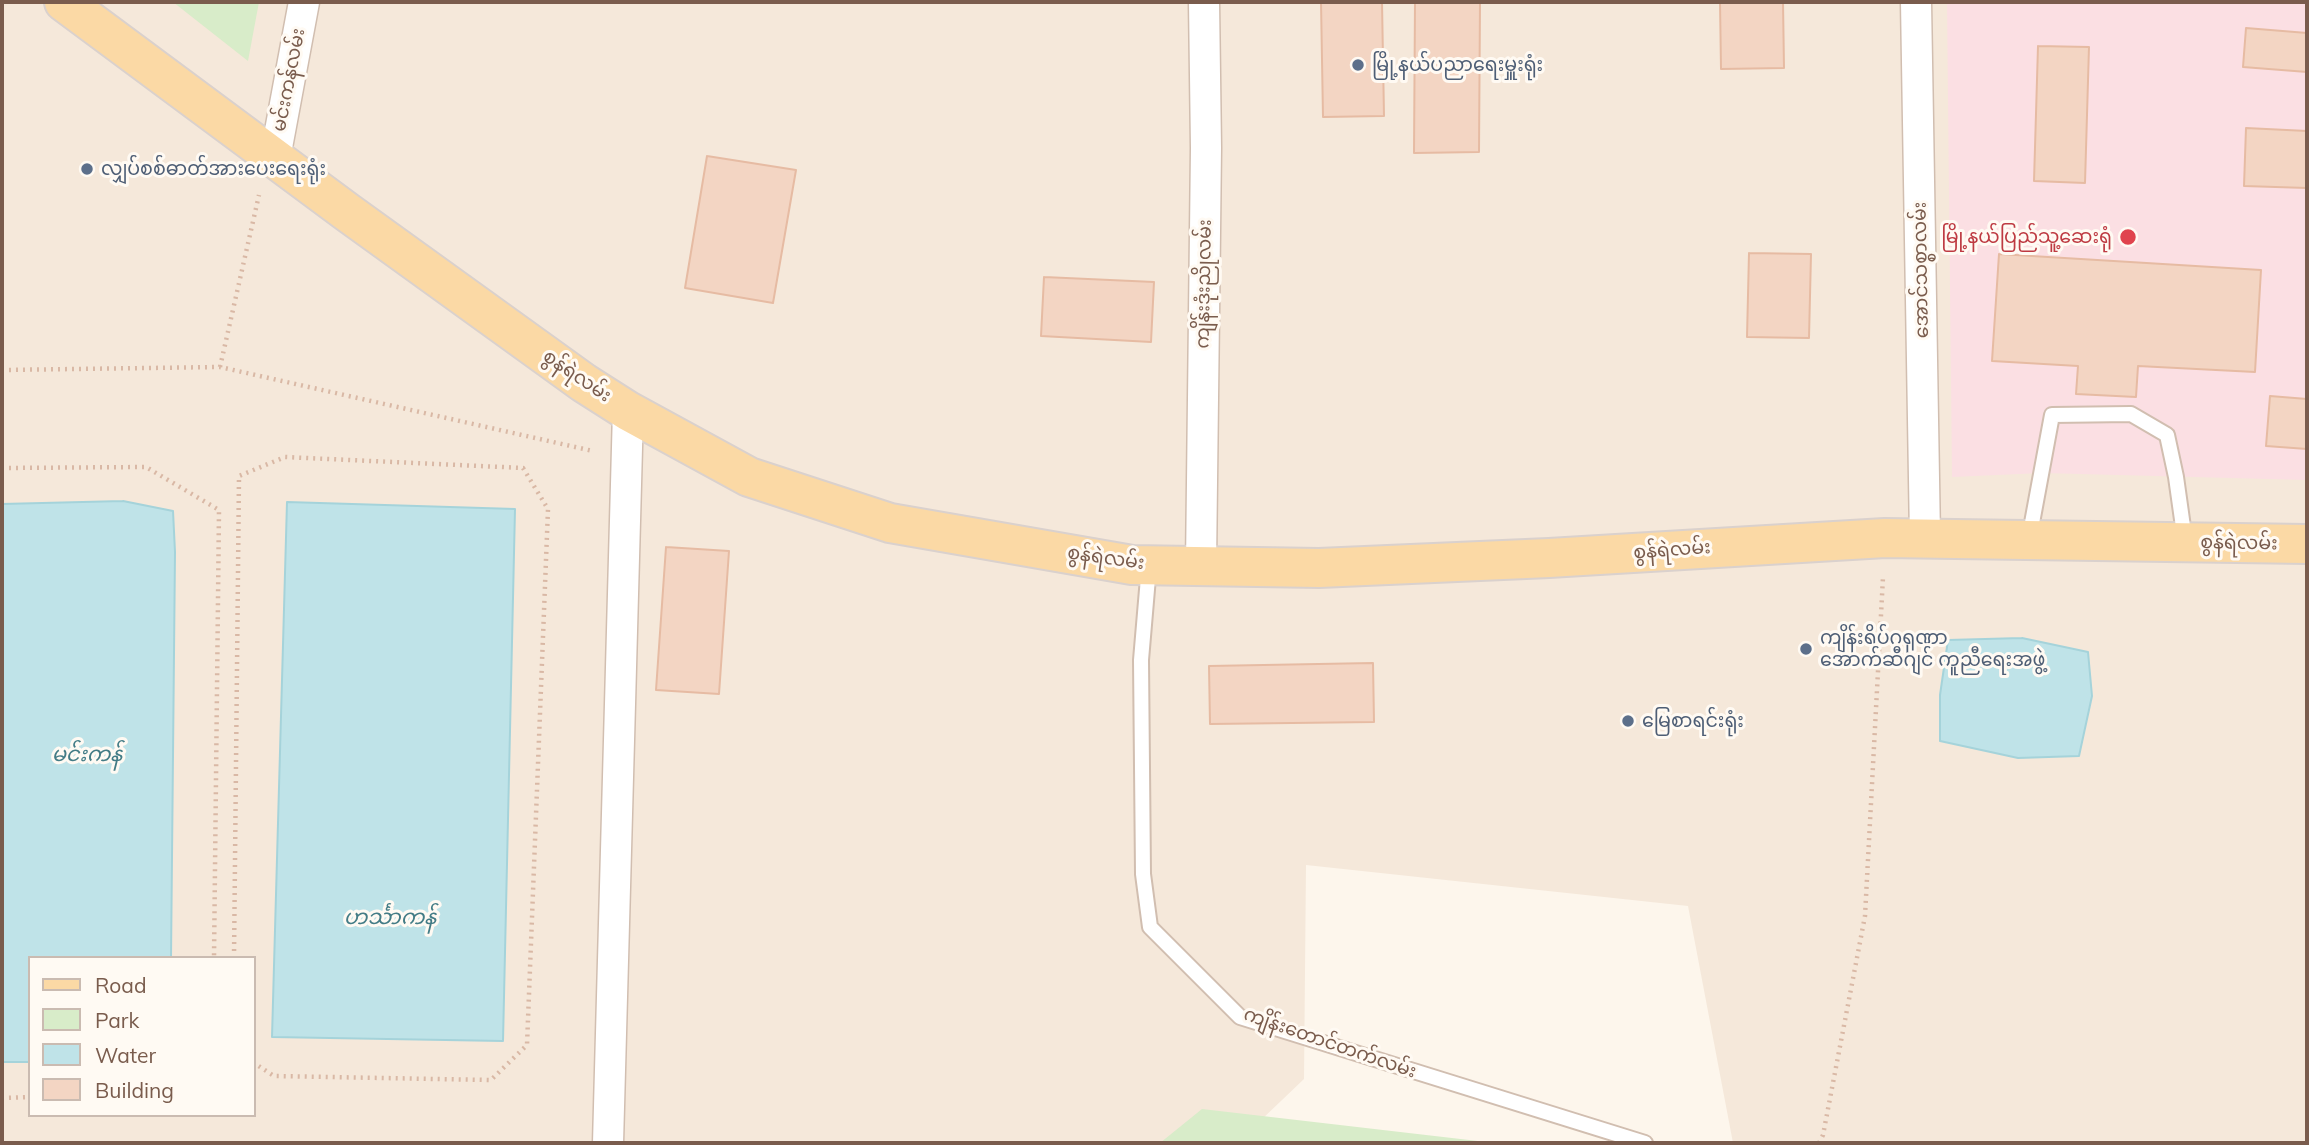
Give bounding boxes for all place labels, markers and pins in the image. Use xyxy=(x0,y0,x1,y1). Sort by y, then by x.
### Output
place label: မြို့နယ်ပညာရေးမှူးရုံး xyxy=(1372,54,1543,76)
marker: မြို့နယ်ပညာရေးမှူးရုံး xyxy=(1350,57,1366,73)
place label: လျှပ်စစ်ဓာတ်အားပေးရေးရုံး xyxy=(101,158,326,180)
marker: လျှပ်စစ်ဓာတ်အားပေးရေးရုံး xyxy=(79,161,95,177)
place label: မြို့နယ်ပြည်သူ့ဆေးရုံ xyxy=(1941,226,2112,248)
marker: မြို့နယ်ပြည်သူ့ဆေးရုံ xyxy=(2118,227,2138,247)
place label: ကျိန်းရိပ်ဂရုဏာ အောက်ဆီဂျင် ကူညီရေးအဖွဲ့ xyxy=(1820,627,2045,671)
marker: ကျိန်းရိပ်ဂရုဏာ အောက်ဆီဂျင် ကူညီရေးအဖွဲ့ xyxy=(1798,641,1814,657)
place label: မြေစာရင်းရုံး xyxy=(1642,710,1744,732)
marker: မြေစာရင်းရုံး xyxy=(1620,713,1636,729)

